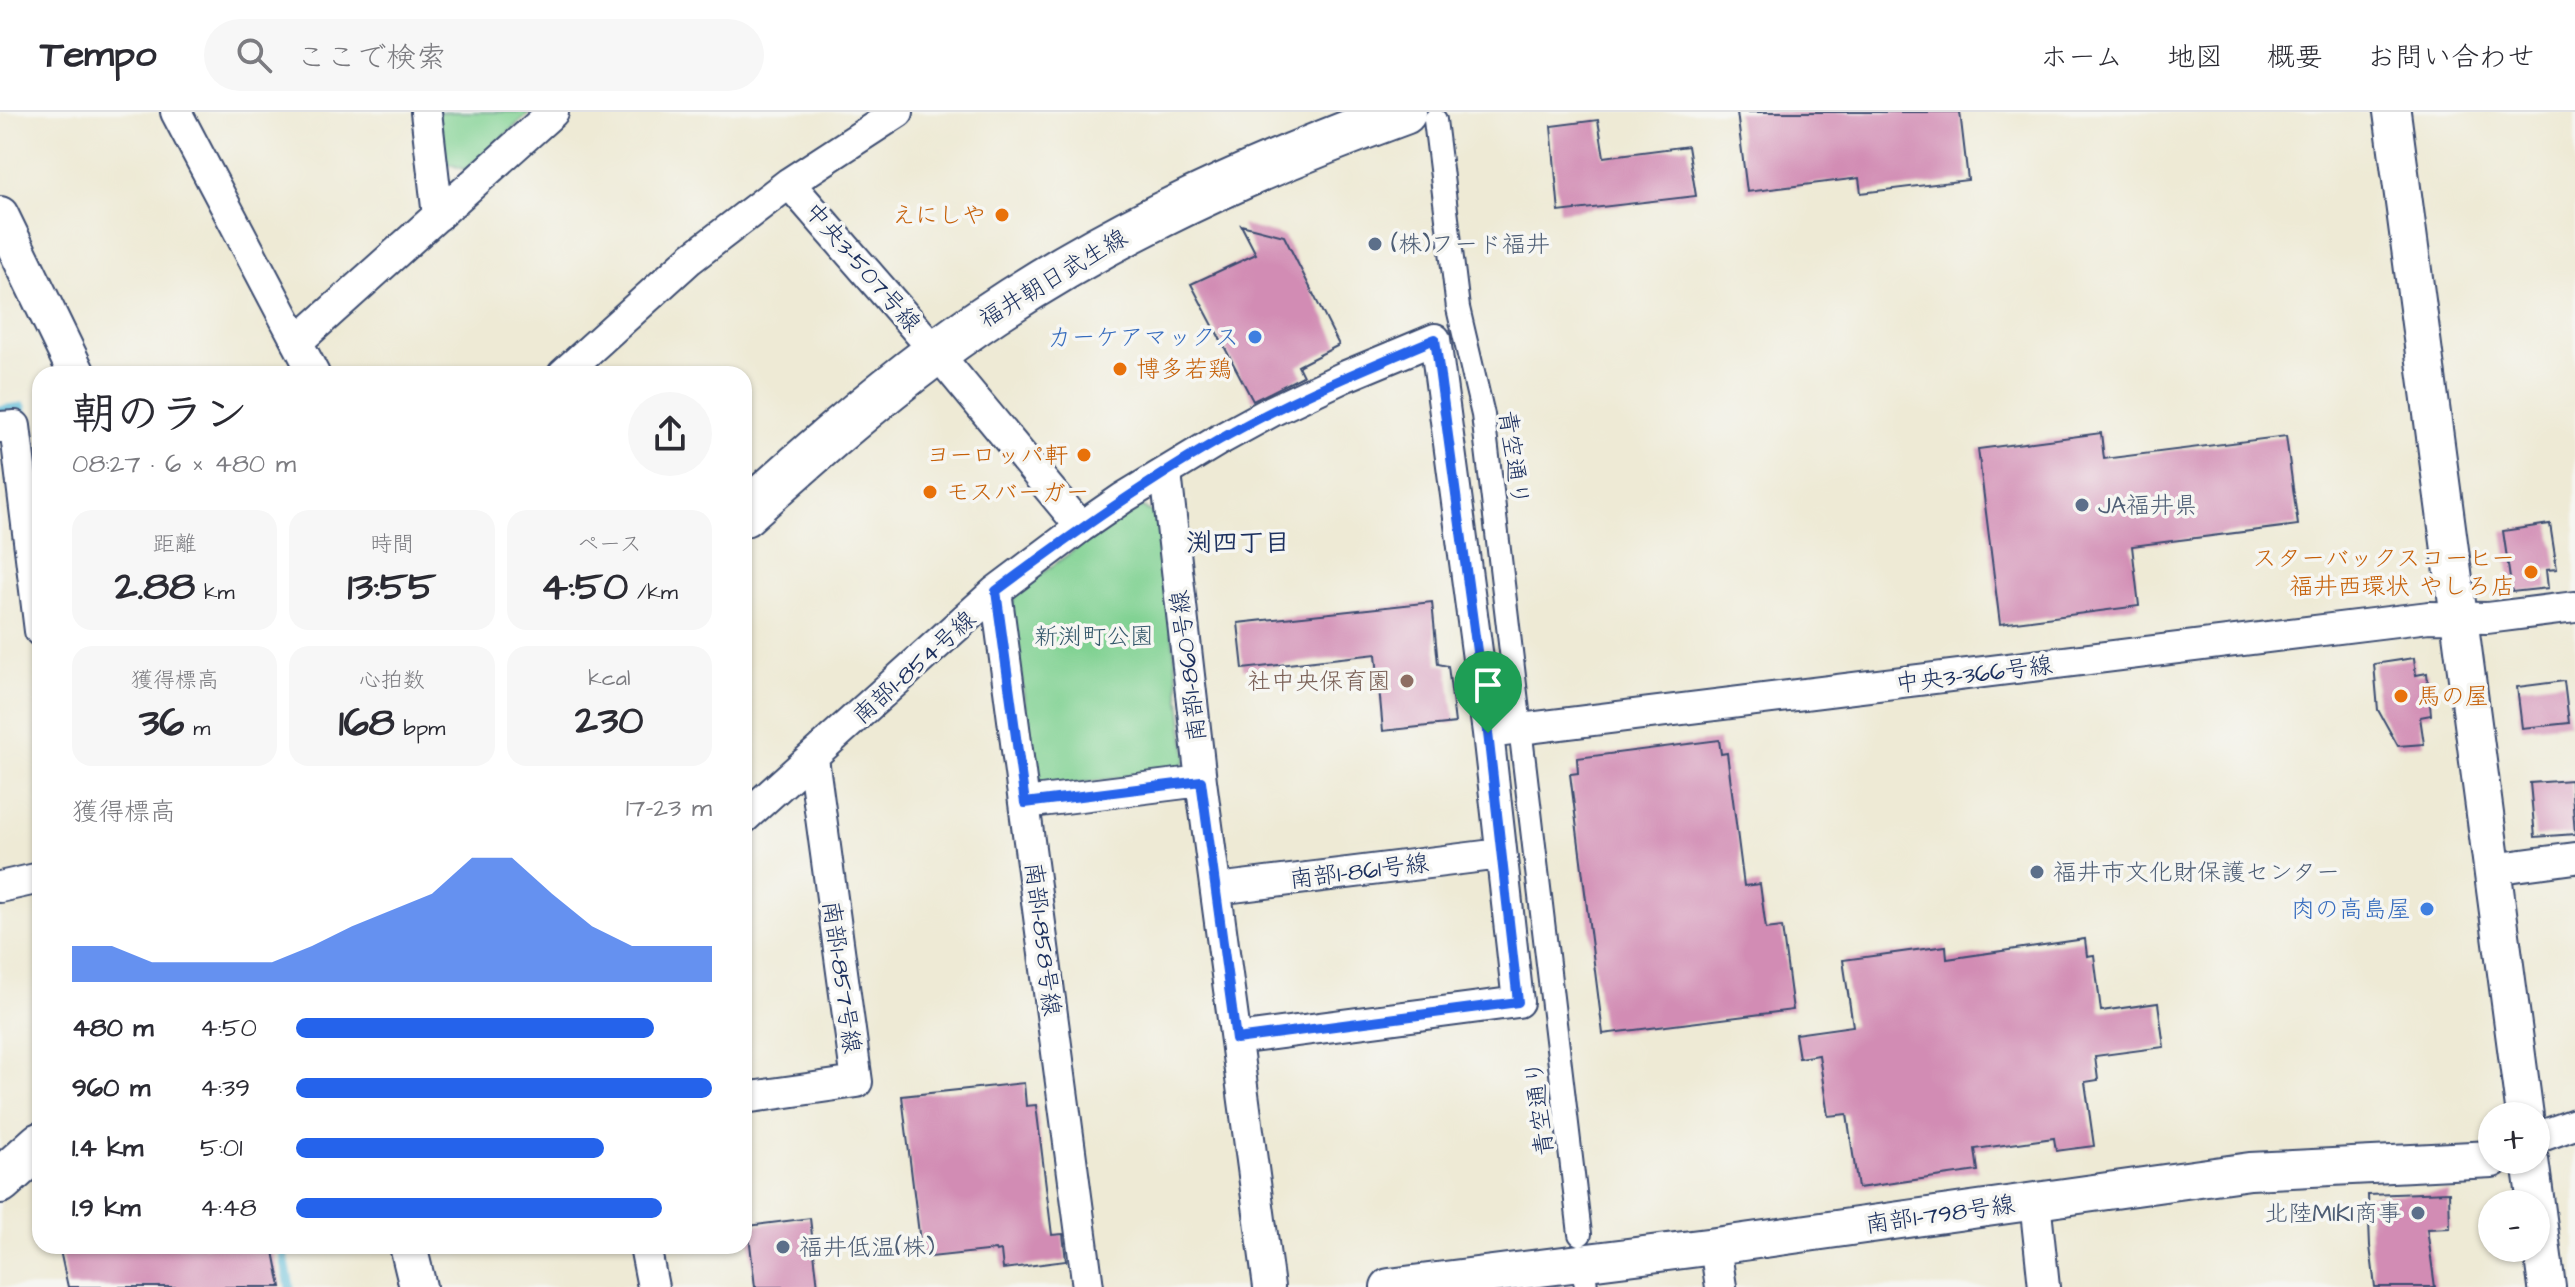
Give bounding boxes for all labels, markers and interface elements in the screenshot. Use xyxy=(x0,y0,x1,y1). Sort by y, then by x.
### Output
search box xyxy=(204,19,764,91)
text: Tempo xyxy=(40,29,156,81)
icon: search xyxy=(232,33,276,77)
text: ここで検索 xyxy=(296,37,446,79)
text: ホーム xyxy=(2040,38,2123,77)
text: 地図 xyxy=(2167,38,2223,77)
text: 概要 xyxy=(2267,38,2323,77)
text: お問い合わせ xyxy=(2367,38,2535,77)
street label: 中央3-507号線 xyxy=(796,195,928,340)
place label: えにしや xyxy=(892,199,986,233)
marker: えにしや xyxy=(993,206,1011,224)
street label: 福井朝日武生線 xyxy=(973,221,1134,337)
place label: (株)フード福井 xyxy=(1391,228,1550,262)
marker: (株)フード福井 xyxy=(1366,235,1384,253)
place label: カーケアマックス xyxy=(1047,321,1239,355)
marker: カーケアマックス xyxy=(1246,328,1264,346)
place label: 博多若鶏 xyxy=(1136,353,1232,387)
marker: 博多若鶏 xyxy=(1111,360,1129,378)
text: 朝のラン xyxy=(72,385,248,446)
button: share xyxy=(628,392,712,476)
street label: 青空通り xyxy=(1489,408,1537,508)
place label: ヨーロッパ軒 xyxy=(926,439,1068,473)
text: 08:27 · 6 × 480 m xyxy=(72,446,296,482)
marker: ヨーロッパ軒 xyxy=(1075,446,1093,464)
place label: モスバーガー xyxy=(946,476,1090,510)
marker: モスバーガー xyxy=(921,483,939,501)
place label: JA福井県 xyxy=(2098,489,2198,523)
marker: JA福井県 xyxy=(2073,496,2091,514)
district label: 渕四丁目 xyxy=(1186,525,1290,561)
text: 距離 xyxy=(153,529,197,560)
text: 時間 xyxy=(370,529,414,560)
text: ペース xyxy=(577,529,642,560)
place label: スターバックスコーヒー 福井西環状 やしろ店 xyxy=(2252,542,2515,604)
text: 2.88 xyxy=(115,560,195,615)
text: 13:55 xyxy=(348,560,436,615)
text: 4:50 xyxy=(541,560,628,615)
marker: スターバックスコーヒー 福井西環状 やしろ店 xyxy=(2522,563,2540,581)
text: km xyxy=(195,577,235,608)
text: /km xyxy=(628,577,678,608)
street label: 南部1-860号線 xyxy=(1163,588,1215,744)
street label: 南部1-854号線 xyxy=(846,603,984,732)
park label: 新渕町公園 xyxy=(1034,620,1154,654)
street label: 中央3-366号線 xyxy=(1894,648,2055,701)
pin xyxy=(1454,651,1522,733)
text: kcal xyxy=(588,663,630,694)
icon: arrive xyxy=(1466,663,1510,707)
text: 獲得標高 xyxy=(131,665,219,696)
text: 心拍数 xyxy=(359,665,425,696)
place label: 社中央保育園 xyxy=(1247,665,1391,699)
marker: 社中央保育園 xyxy=(1398,672,1416,690)
place label: 馬の屋 xyxy=(2417,680,2489,714)
marker: 馬の屋 xyxy=(2392,687,2410,705)
text: 230 xyxy=(575,694,644,749)
text: 36 xyxy=(139,696,184,751)
text: 168 xyxy=(339,696,395,751)
text: m xyxy=(184,713,210,744)
text: bpm xyxy=(395,713,445,744)
text: 17–23 m xyxy=(626,790,712,826)
text: 獲得標高 xyxy=(72,794,176,830)
street label: 南部1-861号線 xyxy=(1287,847,1431,897)
place label: 福井市文化財保護センター xyxy=(2053,856,2340,890)
street label: 南部1-858号線 xyxy=(1016,860,1068,1018)
marker: 福井市文化財保護センター xyxy=(2028,863,2046,881)
place label: 肉の高島屋 xyxy=(2291,893,2411,927)
street label: 南部1-857号線 xyxy=(813,899,869,1056)
marker: 肉の高島屋 xyxy=(2418,900,2436,918)
text: 480 m xyxy=(72,1010,154,1046)
text: 4:50 xyxy=(200,1010,257,1046)
street label: 青空通り xyxy=(1517,1058,1563,1158)
text: 960 m xyxy=(72,1070,150,1106)
text: 4:39 xyxy=(200,1070,250,1106)
map controls xyxy=(2478,1102,2550,1262)
button: + xyxy=(2478,1102,2550,1174)
text: 1.4 km xyxy=(72,1130,143,1166)
text: 5:01 xyxy=(200,1130,242,1166)
street label: 南部1-798号線 xyxy=(1863,1188,2017,1242)
text: 1.9 km xyxy=(72,1190,140,1226)
text: 4:48 xyxy=(200,1190,257,1226)
button: − xyxy=(2478,1190,2550,1262)
place label: 北陸MIKI商事 xyxy=(2264,1197,2402,1231)
marker: 北陸MIKI商事 xyxy=(2409,1204,2427,1222)
place label: 福井低温(株) xyxy=(799,1231,935,1265)
marker: 福井低温(株) xyxy=(774,1238,792,1256)

